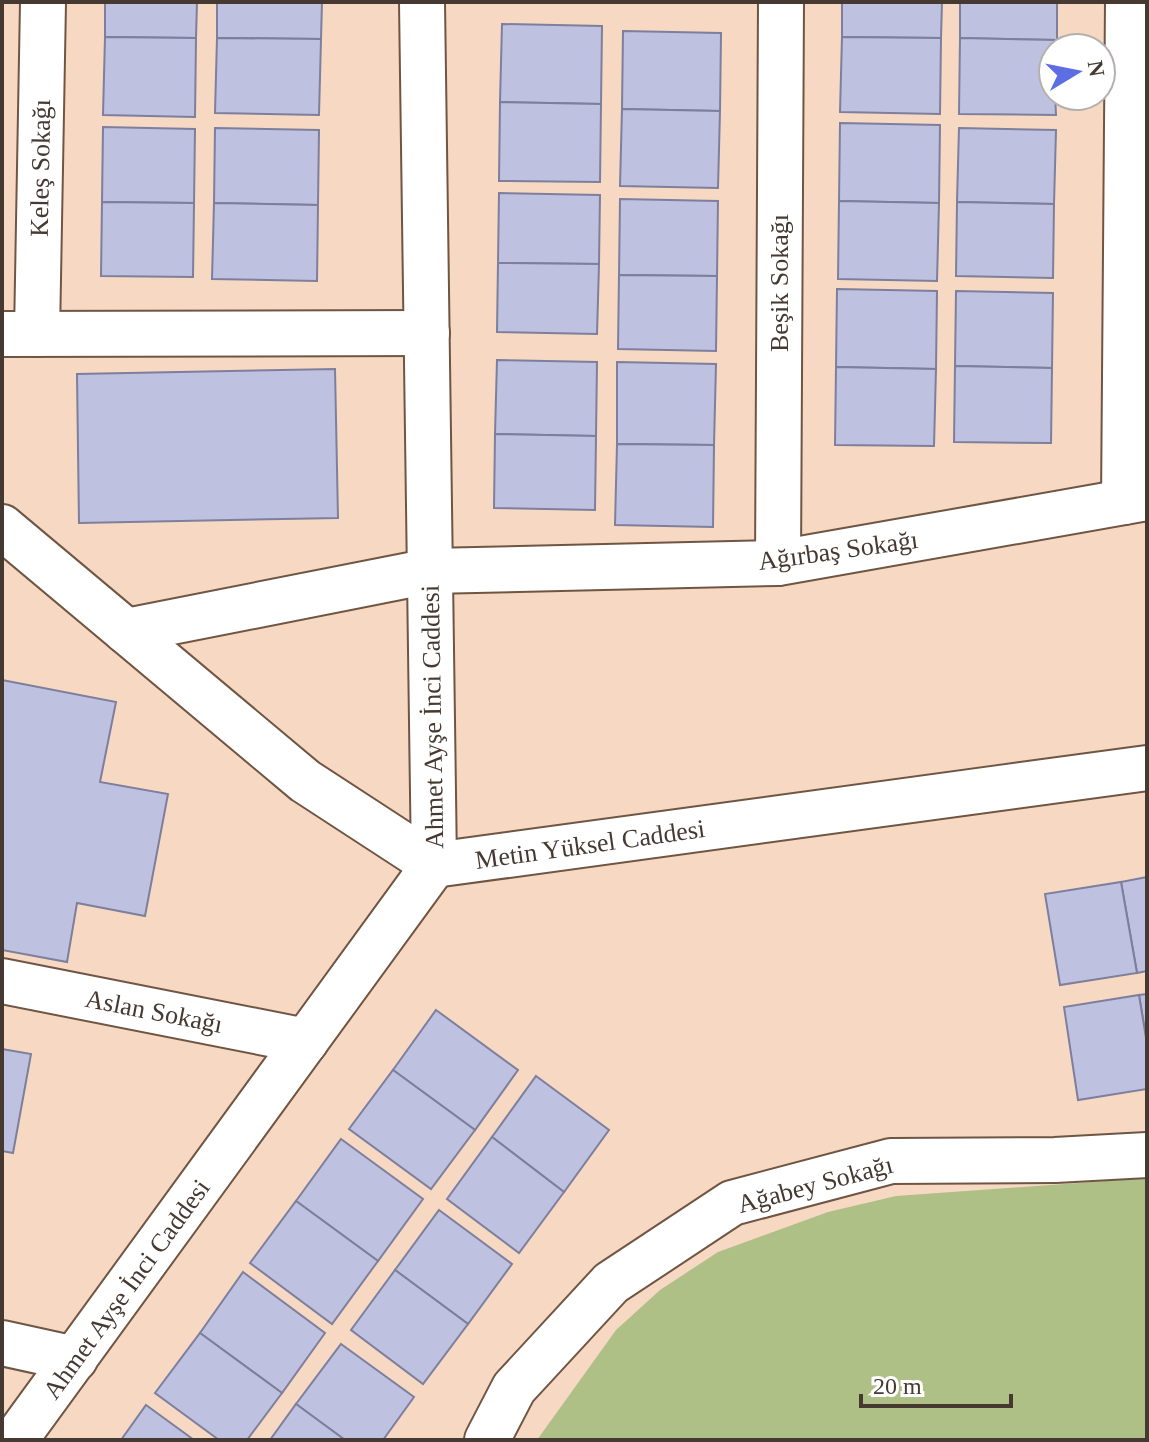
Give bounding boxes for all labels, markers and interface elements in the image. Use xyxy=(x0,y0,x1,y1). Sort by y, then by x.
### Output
north arrow xyxy=(1037,32,1117,112)
text: N xyxy=(1083,59,1110,79)
street label: Keleş Sokağı xyxy=(25,99,56,237)
street label: Beşik Sokağı xyxy=(765,214,794,352)
street label: Ağırbaş Sokağı xyxy=(756,525,920,576)
street label: Ahmet Ayşe İnci Caddesi xyxy=(416,585,449,849)
street label: Metin Yüksel Caddesi xyxy=(473,814,707,875)
street label: Aslan Sokağı xyxy=(83,984,225,1039)
street label: Ağabey Sokağı xyxy=(734,1150,896,1219)
street label: Ahmet Ayşe İnci Caddesi xyxy=(37,1174,216,1405)
scale bar xyxy=(861,1358,1011,1408)
text: 20 m xyxy=(873,1373,922,1399)

